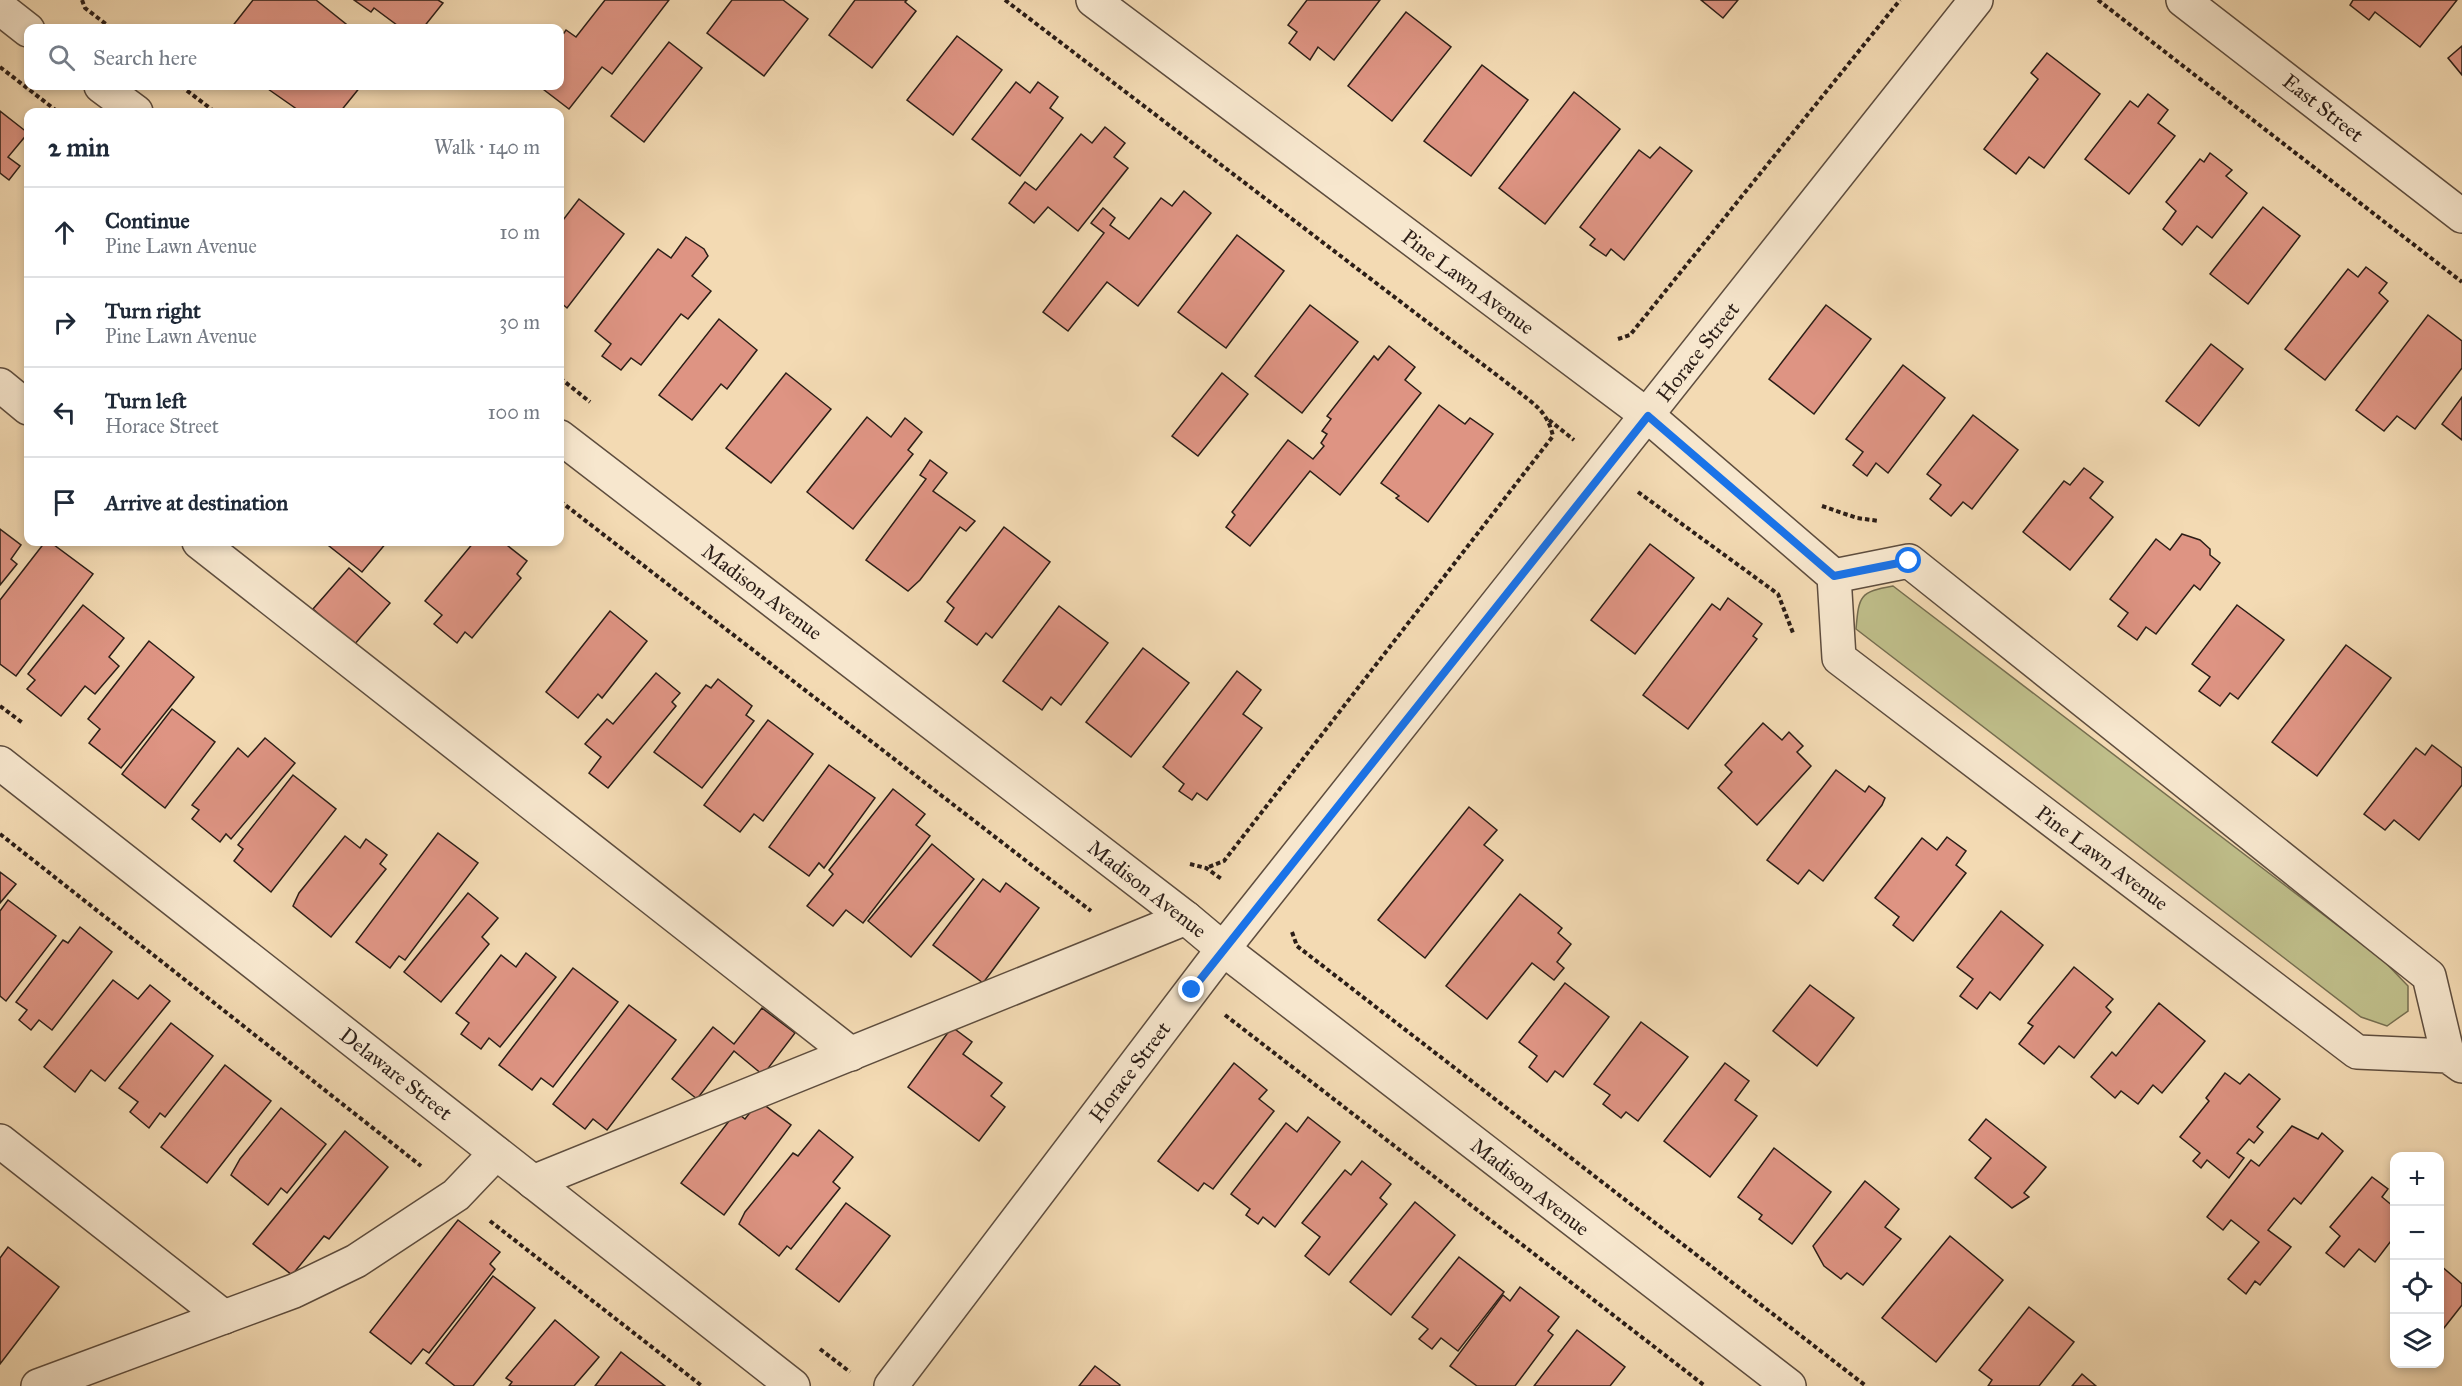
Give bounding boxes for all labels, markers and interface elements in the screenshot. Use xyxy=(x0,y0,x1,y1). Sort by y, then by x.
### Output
search box xyxy=(24,24,564,90)
icon: search xyxy=(45,41,78,74)
text: Search here xyxy=(93,44,197,71)
street label: East Street xyxy=(2277,68,2369,148)
text: 2 min xyxy=(48,131,109,163)
text: Walk · 140 m xyxy=(434,135,540,159)
text: Continue xyxy=(105,207,190,234)
icon: ahead xyxy=(48,216,81,249)
text: 10 m xyxy=(499,220,540,244)
street label: Pine Lawn Avenue xyxy=(1397,224,1540,340)
text: Pine Lawn Avenue xyxy=(105,234,257,258)
street label: Horace Street xyxy=(1651,296,1745,407)
text: Turn right xyxy=(105,297,201,324)
icon: right xyxy=(48,306,81,339)
text: 30 m xyxy=(499,310,540,334)
text: Pine Lawn Avenue xyxy=(105,324,257,348)
text: Turn left xyxy=(105,387,187,414)
icon: left xyxy=(48,396,81,429)
text: 100 m xyxy=(488,400,540,424)
text: Horace Street xyxy=(105,414,219,438)
icon: arrive xyxy=(48,486,81,519)
text: Arrive at destination xyxy=(105,489,288,516)
street label: Madison Avenue xyxy=(697,538,828,646)
route start xyxy=(1895,547,1921,573)
street label: Pine Lawn Avenue xyxy=(2031,800,2174,916)
street label: Madison Avenue xyxy=(1082,834,1212,944)
route end xyxy=(1178,976,1204,1002)
street label: Horace Street xyxy=(1084,1016,1177,1128)
street label: Delaware Street xyxy=(335,1022,458,1126)
street label: Madison Avenue xyxy=(1465,1132,1595,1242)
map controls xyxy=(2390,1152,2444,1368)
button: + xyxy=(2390,1152,2444,1206)
button: − xyxy=(2390,1206,2444,1260)
button: locate xyxy=(2390,1260,2444,1314)
button: layers xyxy=(2390,1314,2444,1368)

